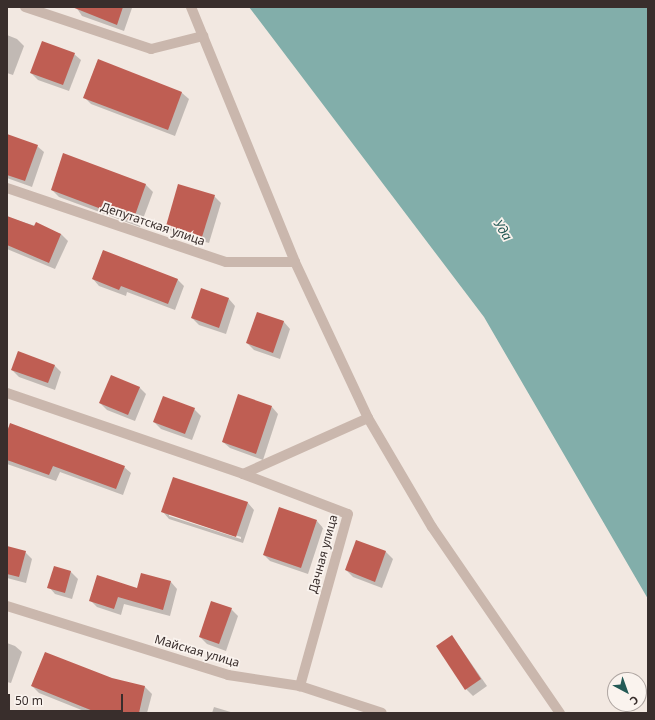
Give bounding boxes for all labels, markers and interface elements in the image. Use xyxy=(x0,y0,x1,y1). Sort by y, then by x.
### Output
street label: Депутатская улица xyxy=(99,199,207,249)
water label: Уда xyxy=(491,217,515,243)
street label: Дачная улица xyxy=(306,513,340,595)
street label: Майская улица xyxy=(153,632,241,670)
north arrow xyxy=(607,672,647,712)
scale bar xyxy=(10,686,125,712)
text: 50 m xyxy=(15,692,43,709)
text: С xyxy=(627,693,642,709)

